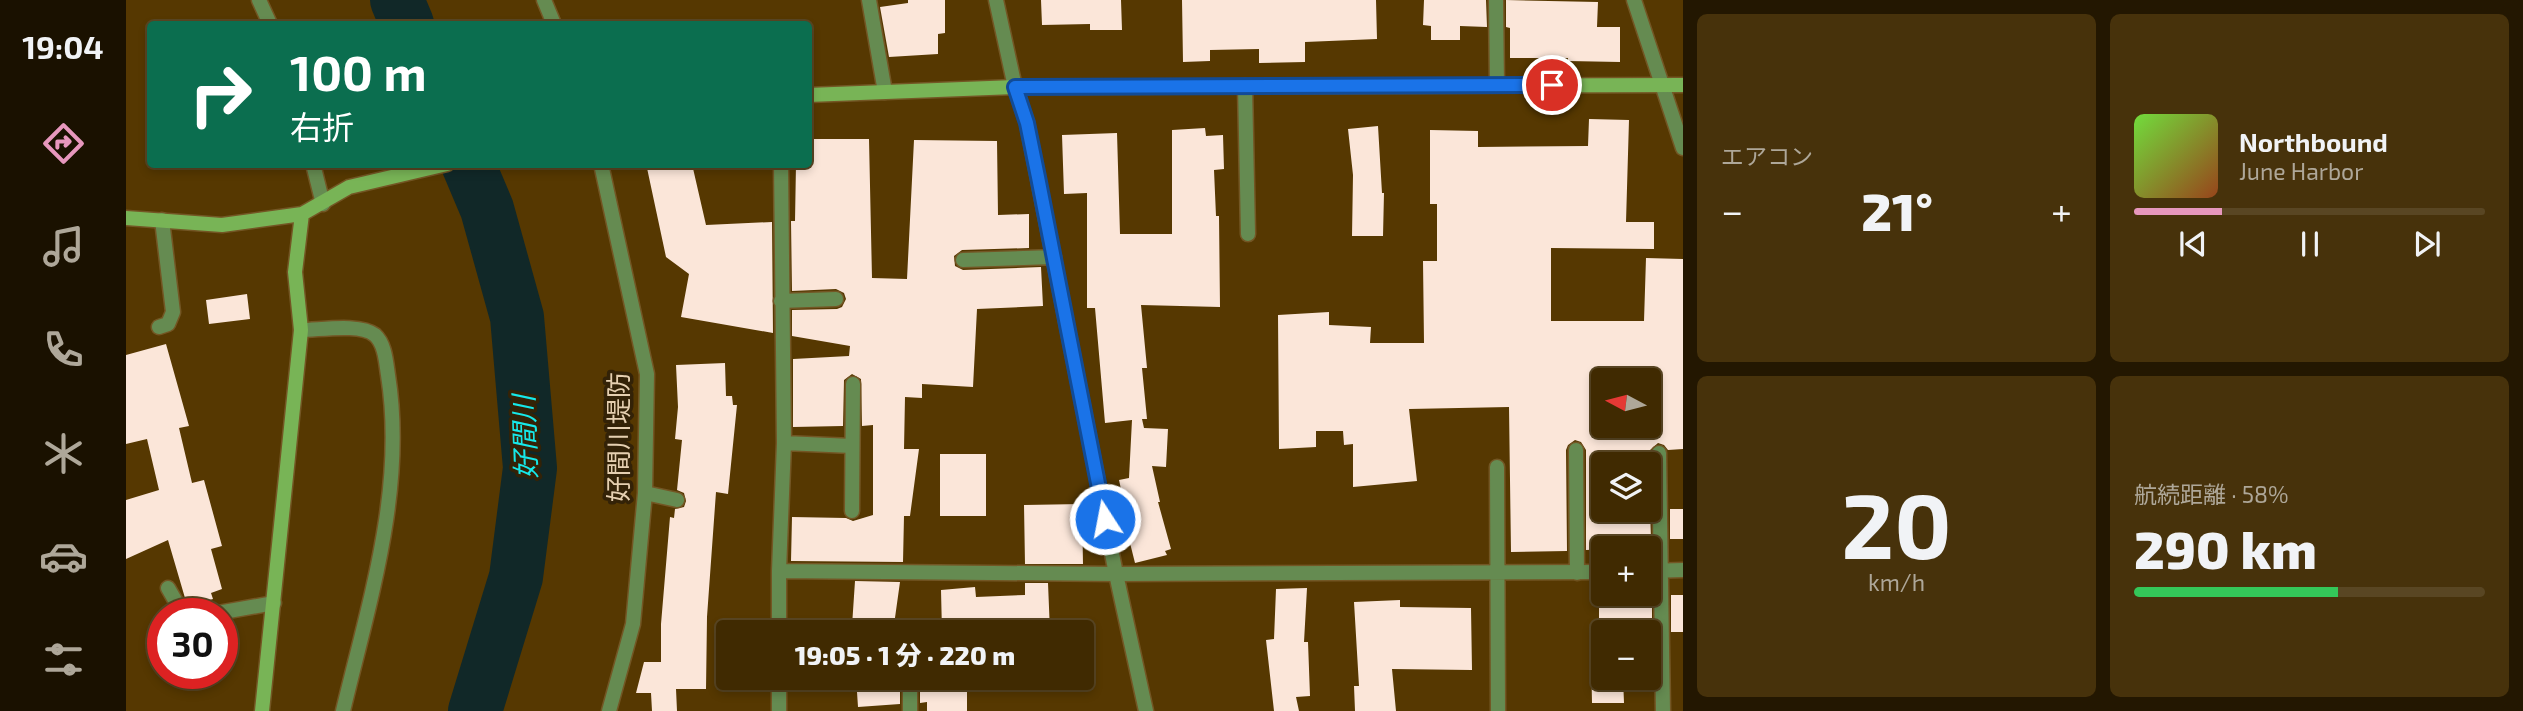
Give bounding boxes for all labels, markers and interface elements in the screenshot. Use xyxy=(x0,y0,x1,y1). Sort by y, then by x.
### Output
text: 19:04 xyxy=(22,27,104,65)
text: 100 m xyxy=(290,42,427,101)
icon: right xyxy=(175,49,266,140)
pin xyxy=(1522,55,1582,115)
icon: arrive xyxy=(1533,66,1571,104)
text: 右折 xyxy=(290,107,354,145)
icon: directions xyxy=(39,119,88,168)
text: Northbound xyxy=(2239,126,2388,157)
text: エアコン xyxy=(1721,142,1813,170)
text: June Harbor xyxy=(2239,157,2363,185)
text: 21° xyxy=(1861,179,1933,241)
text: − xyxy=(1721,187,1743,233)
text: + xyxy=(2051,187,2072,233)
icon: music xyxy=(39,222,88,271)
icon: previous xyxy=(2174,225,2212,263)
icon: pause xyxy=(2291,225,2329,263)
icon: next xyxy=(2408,225,2446,263)
icon: phone xyxy=(39,325,88,374)
north arrow xyxy=(1591,368,1661,438)
map controls xyxy=(1591,368,1661,690)
street label: 好間川堤防 xyxy=(602,372,633,502)
water label: 好間川 xyxy=(505,391,542,480)
icon: climate xyxy=(39,429,88,478)
button: layers xyxy=(1591,452,1661,522)
text: 20 xyxy=(1841,468,1952,577)
text: 航続距離 · 58% xyxy=(2134,480,2289,508)
position arrow xyxy=(1068,482,1142,556)
text: 290 km xyxy=(2134,517,2317,579)
icon: car xyxy=(39,532,88,581)
button: + xyxy=(1591,536,1661,606)
text: km/h xyxy=(1868,568,1925,596)
speed limit sign: 30 xyxy=(147,598,238,689)
button: − xyxy=(1591,620,1661,690)
icon: filters xyxy=(39,635,88,684)
text: 19:05 · 1 分 · 220 m xyxy=(795,639,1015,670)

